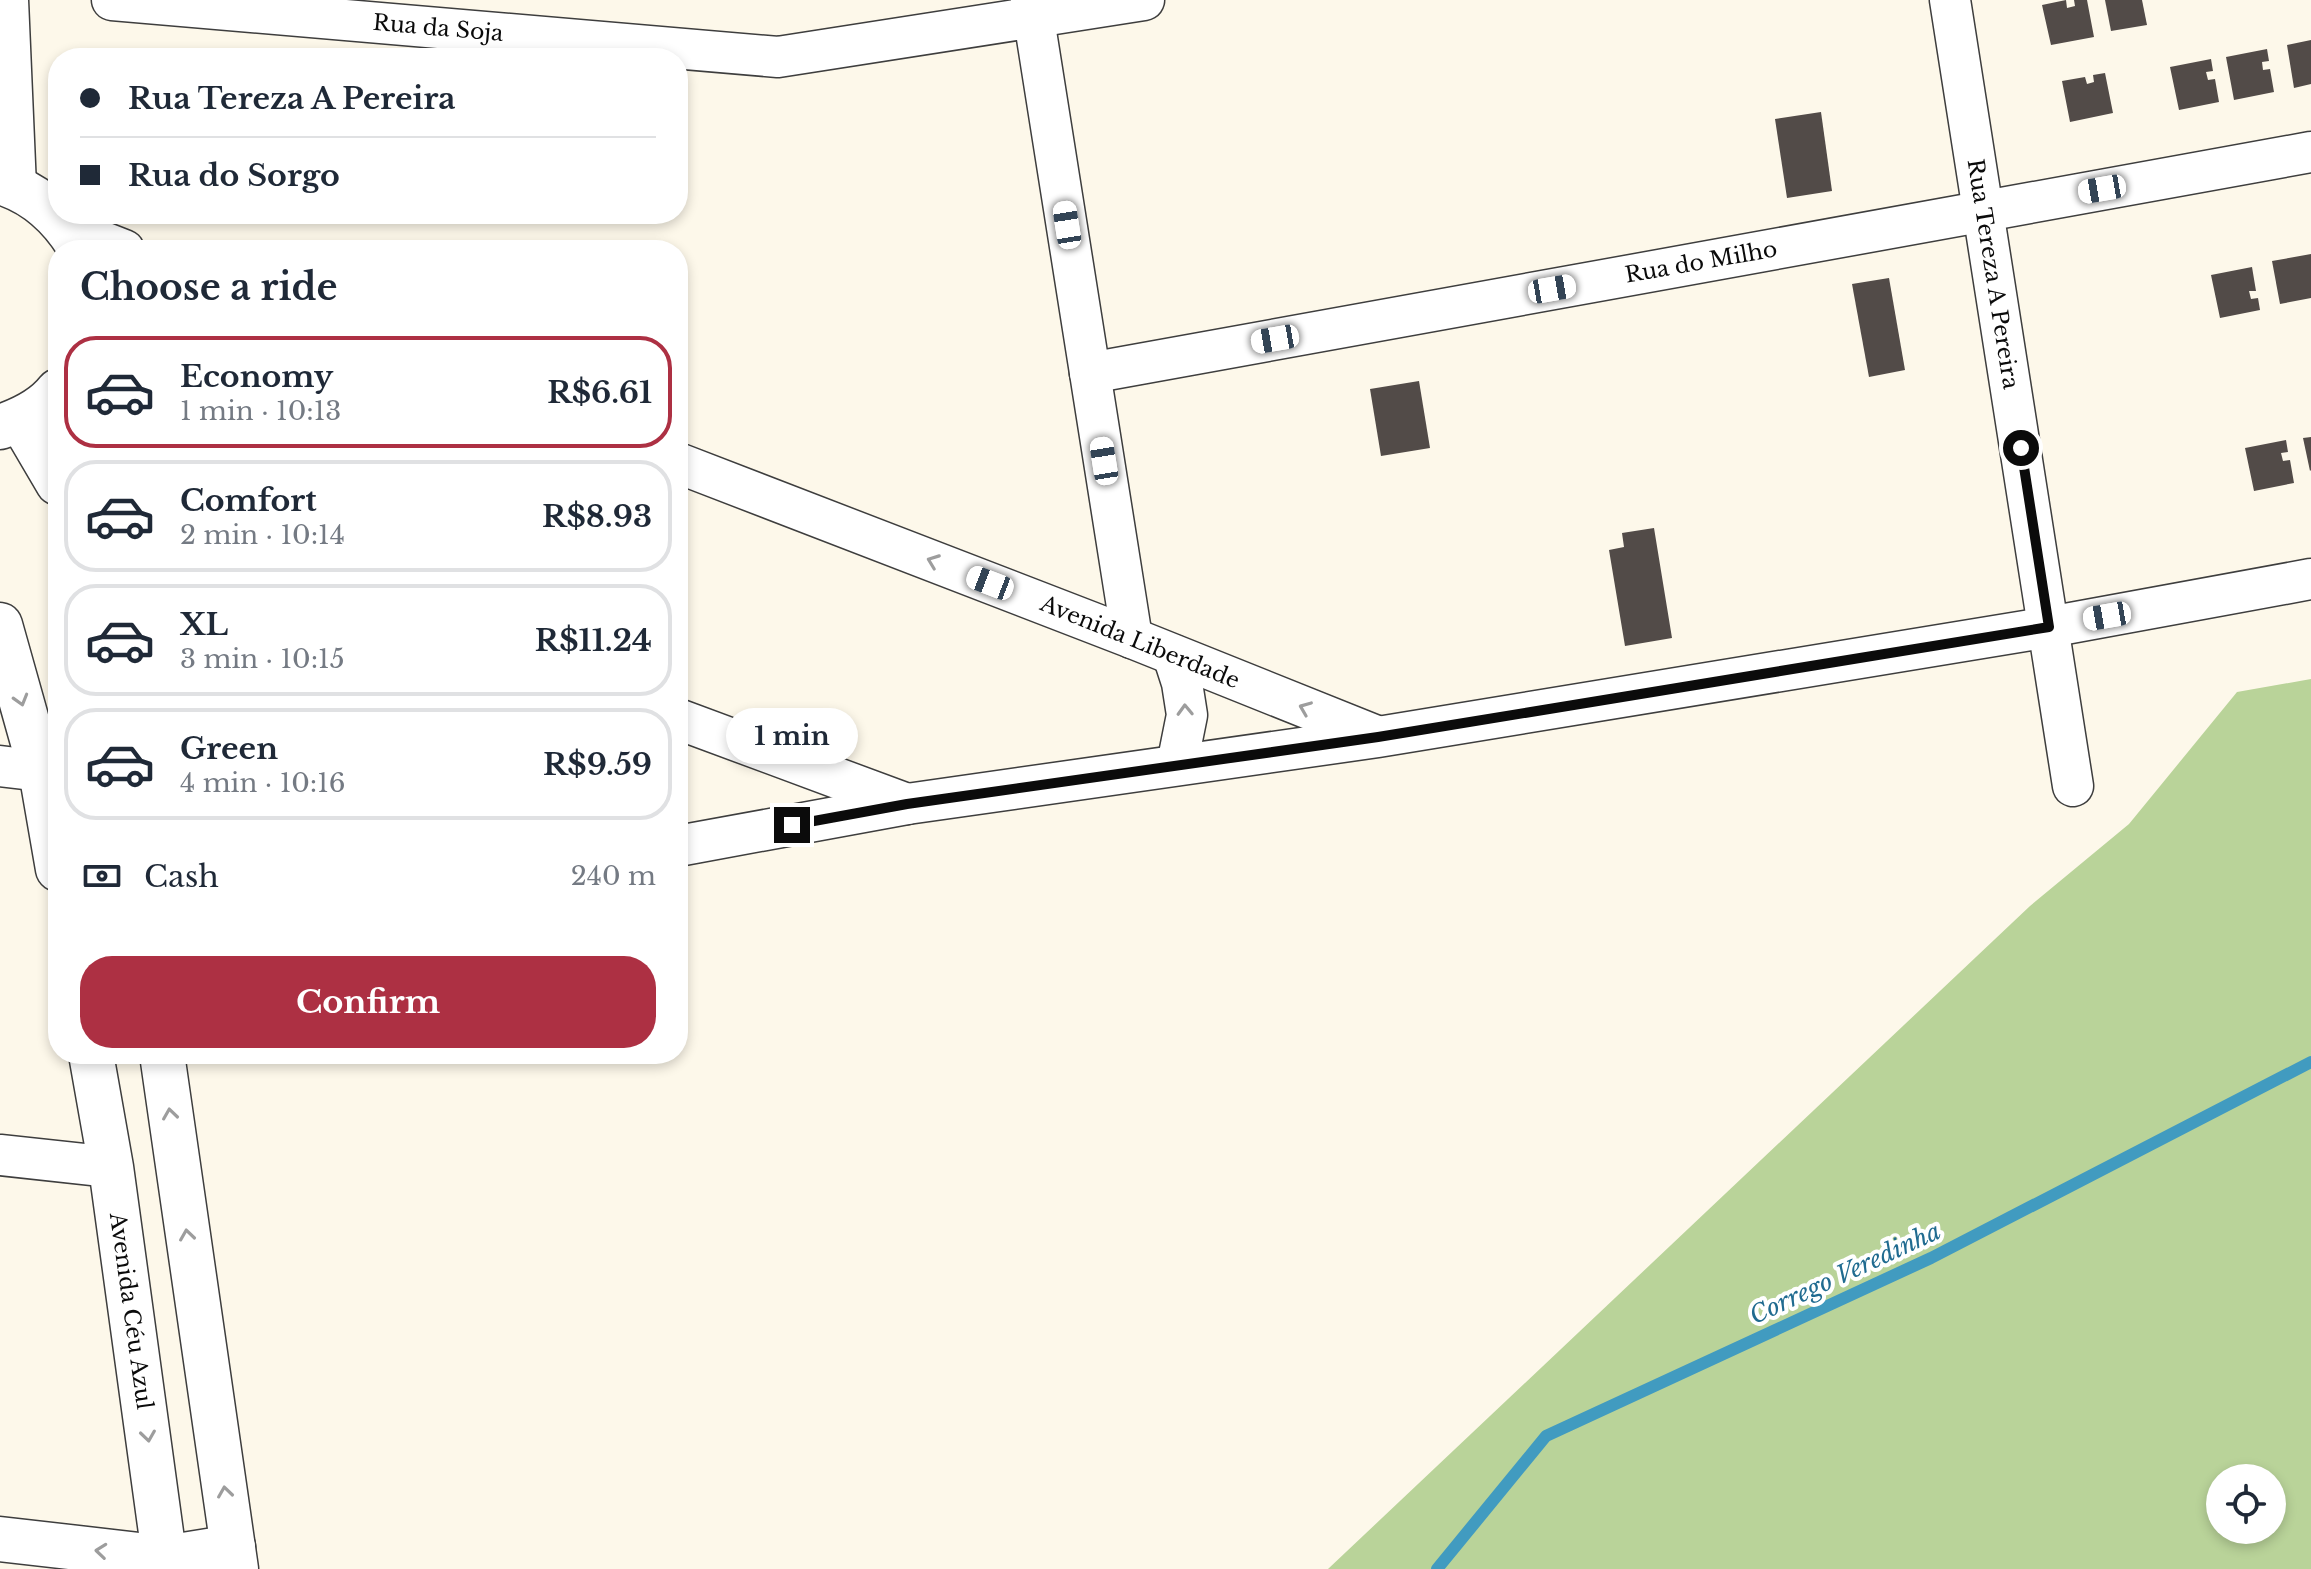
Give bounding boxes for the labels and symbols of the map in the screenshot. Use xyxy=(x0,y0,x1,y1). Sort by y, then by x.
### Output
street label: Rua da Soja xyxy=(372,9,505,47)
street label: Rua Tereza A Pereira xyxy=(1961,157,2025,392)
car xyxy=(2076,173,2128,205)
car xyxy=(1051,199,1083,251)
street label: Rua do Milho xyxy=(1623,235,1779,289)
car xyxy=(1526,273,1578,305)
car xyxy=(1249,323,1301,355)
route start xyxy=(2003,430,2039,466)
car xyxy=(1088,435,1120,487)
one-way arrow xyxy=(927,554,941,571)
car xyxy=(963,563,1017,603)
street label: Avenida Liberdade xyxy=(1036,589,1243,694)
car xyxy=(2081,600,2133,632)
one-way arrow xyxy=(12,692,28,706)
one-way arrow xyxy=(1299,701,1313,718)
one-way arrow xyxy=(1176,703,1193,715)
callout: 1 min xyxy=(726,709,858,765)
route end xyxy=(774,807,810,843)
one-way arrow xyxy=(162,1107,179,1121)
street label: Avenida Céu Azul xyxy=(104,1210,158,1411)
water label: Corrego Veredinha xyxy=(1745,1216,1945,1330)
one-way arrow xyxy=(179,1228,196,1241)
one-way arrow xyxy=(139,1429,156,1443)
one-way arrow xyxy=(217,1485,234,1499)
one-way arrow xyxy=(94,1542,107,1559)

